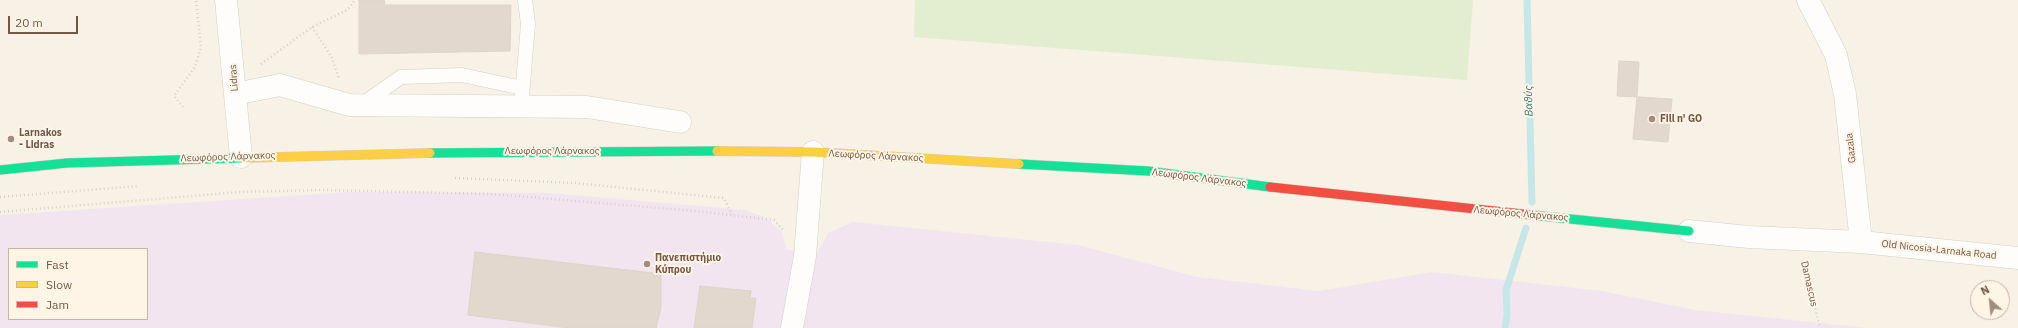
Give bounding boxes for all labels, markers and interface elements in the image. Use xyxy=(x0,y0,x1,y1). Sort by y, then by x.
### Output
scale bar xyxy=(10,8,80,34)
text: 20 m xyxy=(15,15,43,30)
street label: Lidras xyxy=(227,64,241,92)
water label: Βαθύς xyxy=(1522,85,1536,117)
place label: Fill n' GO xyxy=(1660,113,1702,125)
marker: Fill n' GO xyxy=(1647,114,1657,124)
place label: Larnakos - Lidras xyxy=(19,127,62,150)
street label: Gazala xyxy=(1843,132,1859,164)
marker: Larnakos - Lidras xyxy=(6,134,16,144)
street label: Λεωφόρος Λάρνακος xyxy=(504,145,600,157)
street label: Λεωφόρος Λάρνακος xyxy=(828,148,924,164)
street label: Λεωφόρος Λάρνακος xyxy=(180,149,276,165)
street label: Λεωφόρος Λάρνακος xyxy=(1151,166,1247,190)
street label: Λεωφόρος Λάρνακος xyxy=(1473,204,1569,224)
street label: Old Nicosia-Larnaka Road xyxy=(1881,238,1997,262)
legend xyxy=(8,248,148,320)
place label: Πανεπιστήμιο Κύπρου xyxy=(655,252,721,276)
text: Fast xyxy=(46,257,69,272)
marker: Πανεπιστήμιο Κύπρου xyxy=(642,259,652,269)
street label: Damascus xyxy=(1798,260,1820,308)
text: Slow xyxy=(46,277,72,292)
north arrow xyxy=(1970,280,2010,320)
text: N xyxy=(1978,282,1992,298)
text: Jam xyxy=(46,297,69,312)

